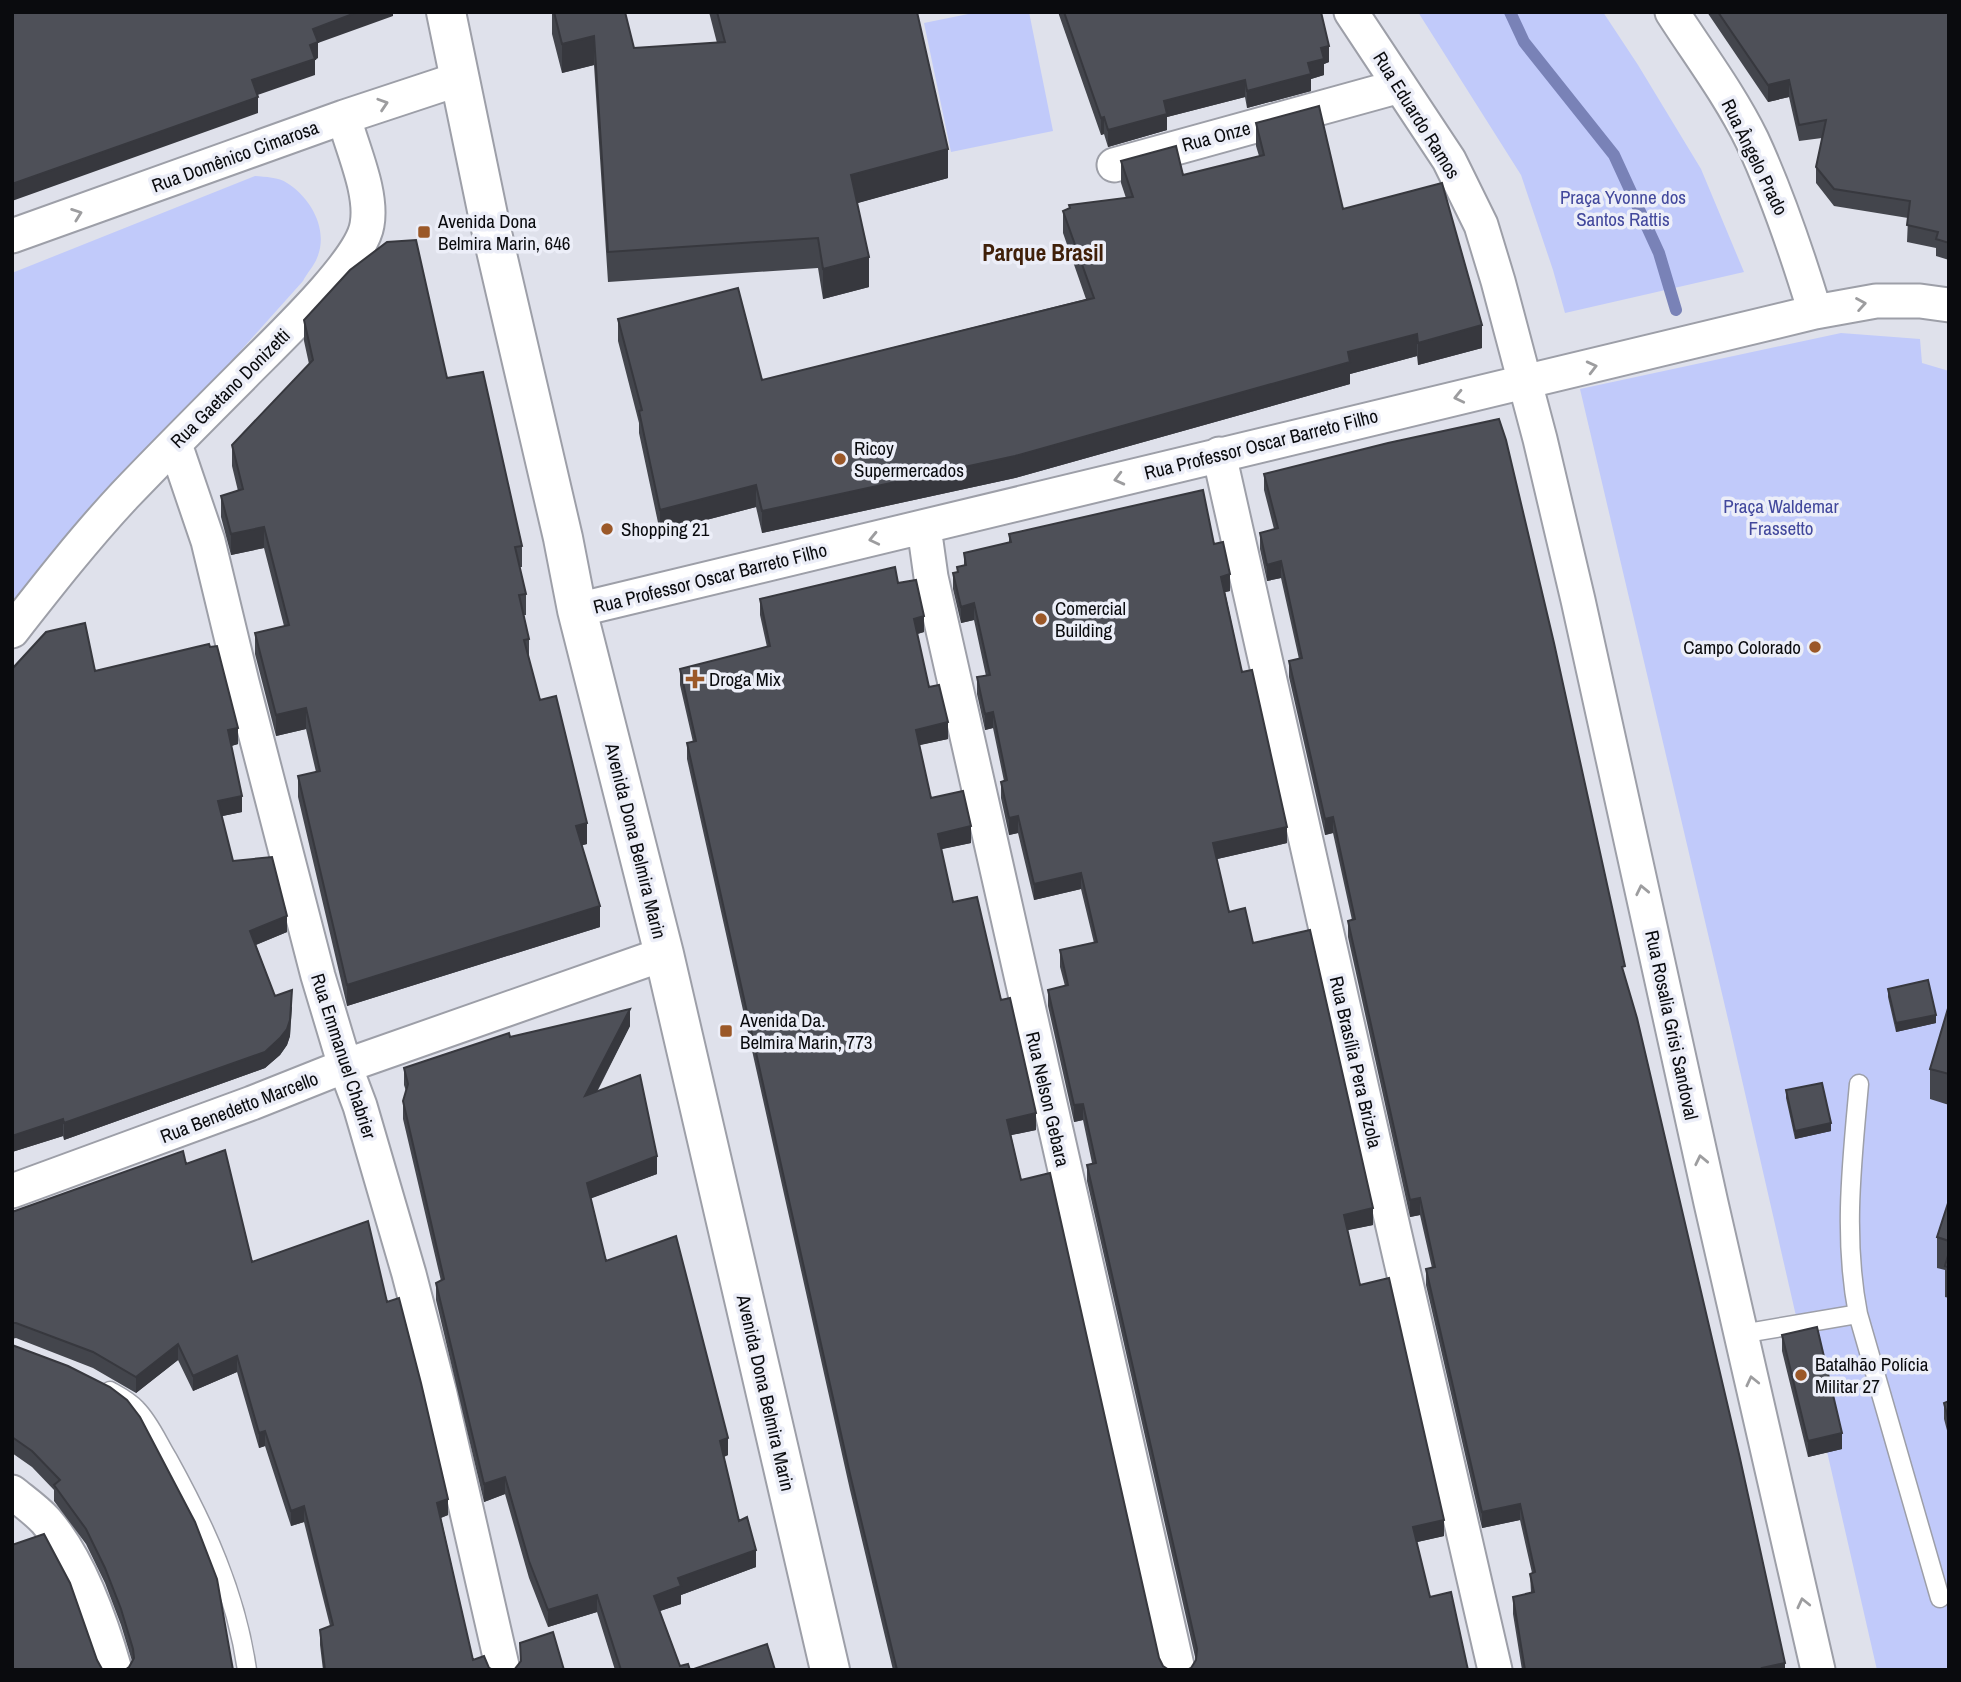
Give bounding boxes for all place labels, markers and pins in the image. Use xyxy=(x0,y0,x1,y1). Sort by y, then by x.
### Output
place label: Avenida Dona Belmira Marin, 646 xyxy=(437,208,571,256)
marker: Avenida Dona Belmira Marin, 646 xyxy=(416,224,432,240)
place label: Ricoy Supermercados xyxy=(854,435,964,483)
marker: Ricoy Supermercados xyxy=(832,451,848,467)
place label: Shopping 21 xyxy=(621,516,710,542)
marker: Shopping 21 xyxy=(599,521,615,537)
place label: Comercial Building xyxy=(1055,595,1126,643)
marker: Comercial Building xyxy=(1033,611,1049,627)
place label: Campo Colorado xyxy=(1683,634,1801,660)
marker: Campo Colorado xyxy=(1807,639,1823,655)
place label: Droga Mix xyxy=(709,666,781,692)
marker: Droga Mix xyxy=(687,671,703,687)
place label: Avenida Da. Belmira Marin, 773 xyxy=(739,1007,873,1055)
marker: Avenida Da. Belmira Marin, 773 xyxy=(718,1023,734,1039)
place label: Batalhão Polícia Militar 27 xyxy=(1815,1351,1929,1399)
marker: Batalhão Polícia Militar 27 xyxy=(1793,1367,1809,1383)

